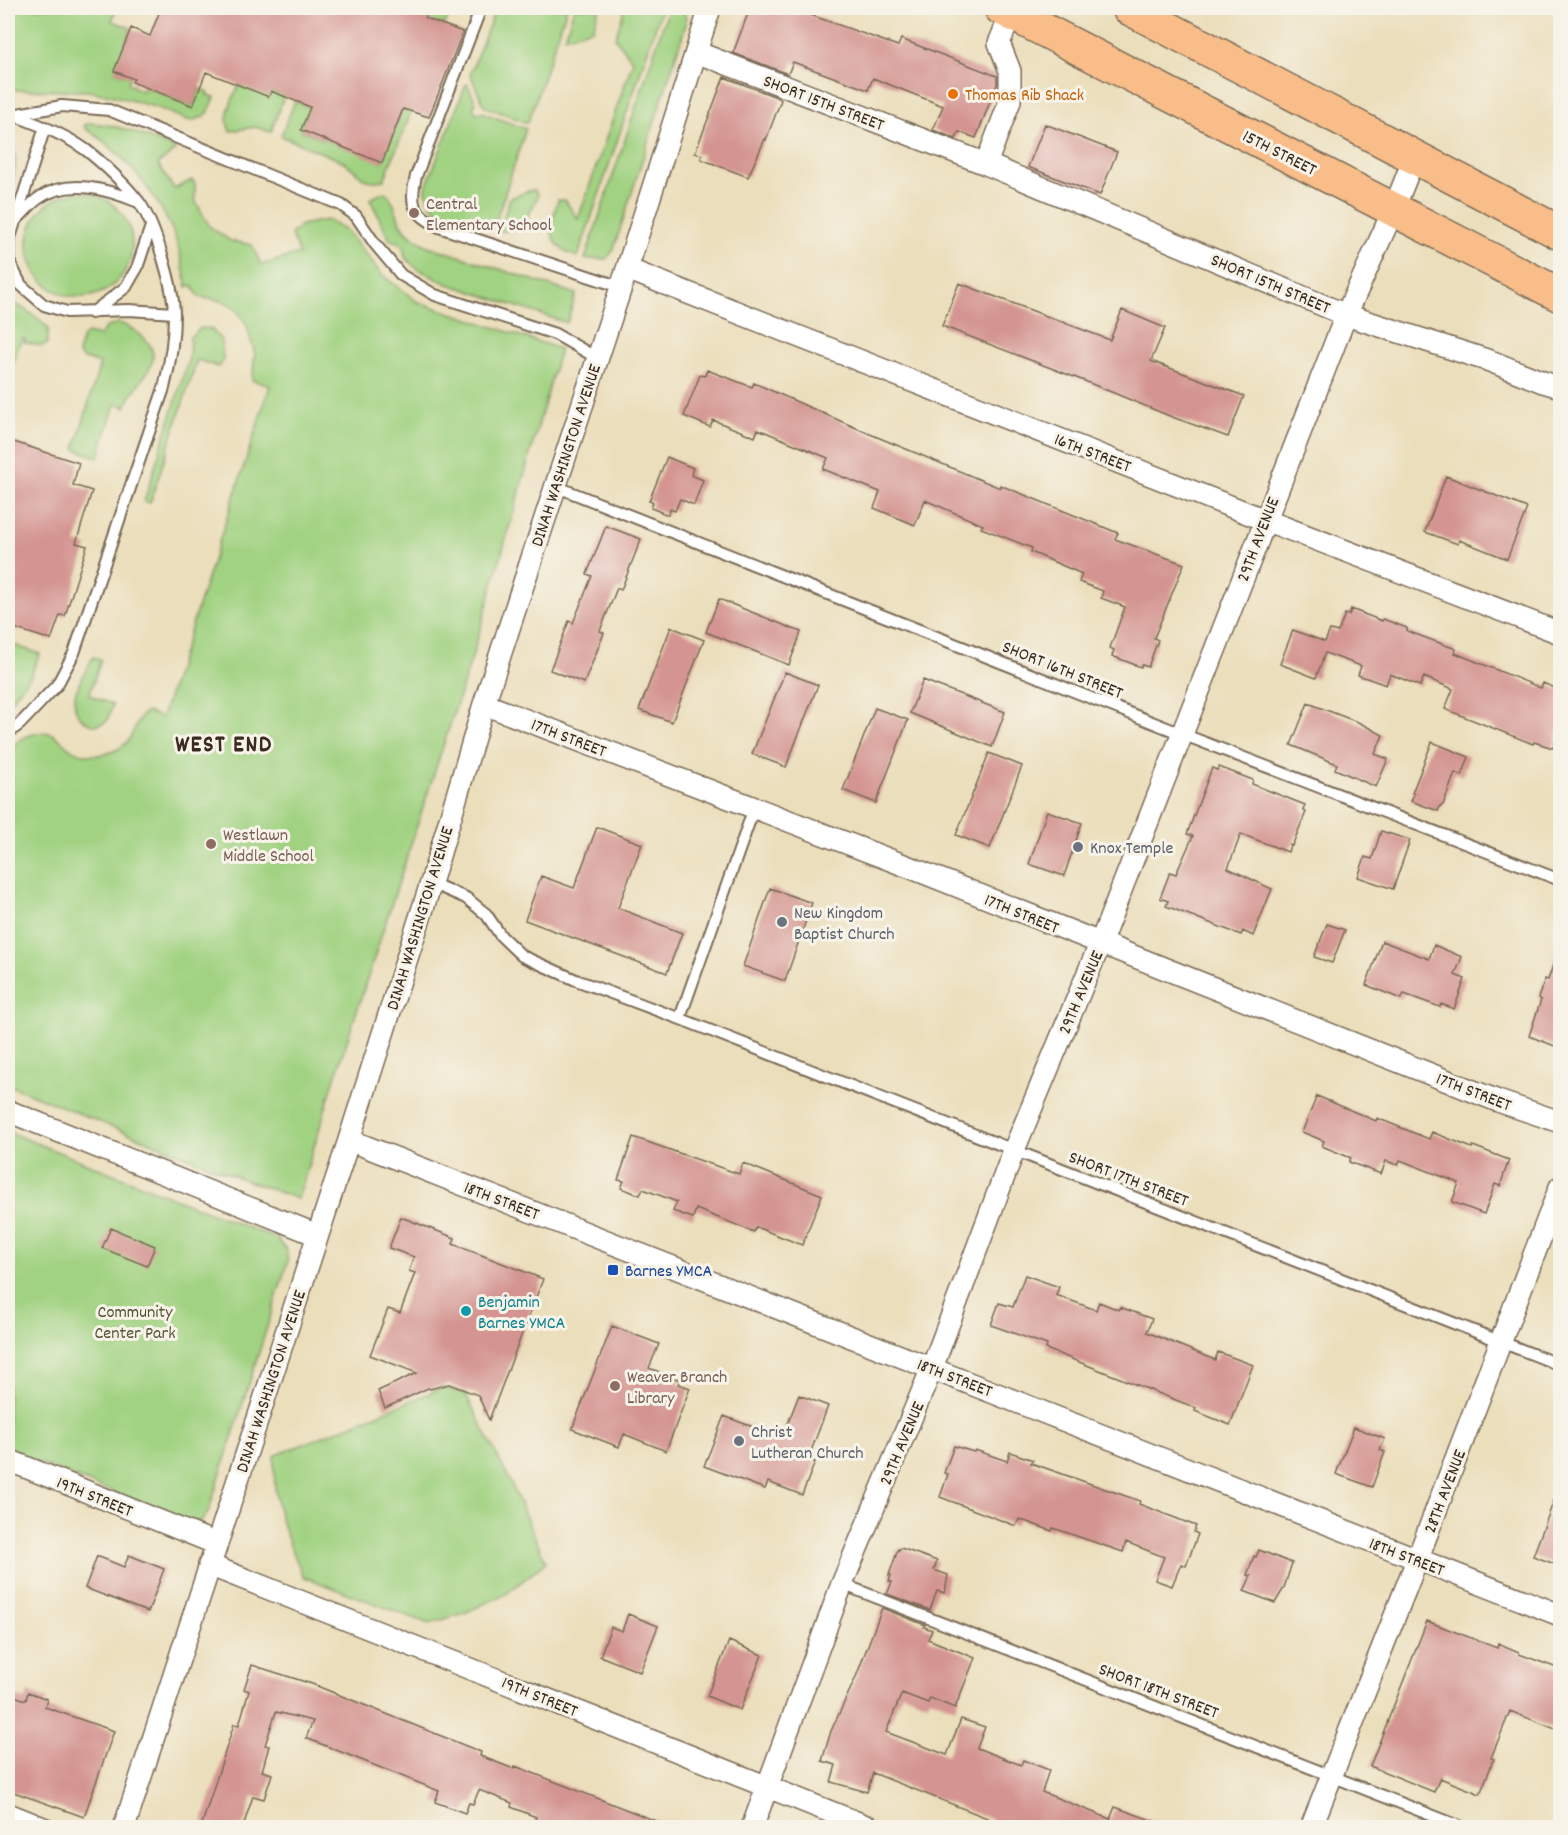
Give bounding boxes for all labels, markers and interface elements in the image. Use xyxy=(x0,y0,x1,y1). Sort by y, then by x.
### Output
street label: SHORT 15TH STREET xyxy=(759,70,887,139)
place label: Thomas Rib Shack xyxy=(965,84,1084,109)
marker: Thomas Rib Shack xyxy=(946,87,960,101)
street label: 15TH STREET xyxy=(1237,125,1320,184)
place label: Central Elementary School xyxy=(426,193,553,239)
marker: Central Elementary School xyxy=(407,206,421,220)
street label: SHORT 15TH STREET xyxy=(1206,249,1334,322)
street label: DINAH WASHINGTON AVENUE xyxy=(526,361,609,550)
street label: 16TH STREET xyxy=(1050,428,1134,480)
street label: 29TH AVENUE xyxy=(1232,494,1287,586)
street label: SHORT 16TH STREET xyxy=(998,636,1126,707)
street label: 17TH STREET xyxy=(527,714,609,765)
district label: WEST END xyxy=(175,729,273,763)
place label: Westlawn Middle School xyxy=(223,824,314,870)
street label: DINAH WASHINGTON AVENUE xyxy=(382,824,461,1014)
marker: Westlawn Middle School xyxy=(204,837,218,851)
place label: Knox Temple xyxy=(1090,837,1174,862)
marker: Knox Temple xyxy=(1071,840,1085,854)
street label: 17TH STREET xyxy=(980,889,1062,942)
place label: New Kingdom Baptist Church xyxy=(794,902,895,948)
marker: New Kingdom Baptist Church xyxy=(775,915,789,929)
street label: 29TH AVENUE xyxy=(1053,947,1111,1039)
street label: 17TH STREET xyxy=(1432,1068,1514,1119)
street label: SHORT 17TH STREET xyxy=(1065,1146,1192,1215)
street label: 18TH STREET xyxy=(460,1176,543,1228)
place label: Barnes YMCA xyxy=(625,1260,713,1285)
marker: Barnes YMCA xyxy=(606,1263,620,1277)
street label: DINAH WASHINGTON AVENUE xyxy=(231,1287,314,1476)
place label: Benjamin Barnes YMCA xyxy=(478,1291,566,1337)
park label: Community Center Park xyxy=(94,1301,176,1347)
marker: Benjamin Barnes YMCA xyxy=(459,1304,473,1318)
street label: 18TH STREET xyxy=(913,1353,996,1405)
place label: Weaver Branch Library xyxy=(627,1366,727,1412)
marker: Weaver Branch Library xyxy=(608,1379,622,1393)
street label: 29TH AVENUE xyxy=(874,1398,932,1490)
place label: Christ Lutheran Church xyxy=(751,1421,864,1467)
marker: Christ Lutheran Church xyxy=(732,1434,746,1448)
street label: 28TH AVENUE xyxy=(1419,1446,1474,1537)
street label: 19TH STREET xyxy=(52,1472,136,1525)
street label: 18TH STREET xyxy=(1365,1532,1448,1584)
street label: SHORT 18TH STREET xyxy=(1094,1658,1222,1727)
street label: 19TH STREET xyxy=(497,1672,581,1725)

